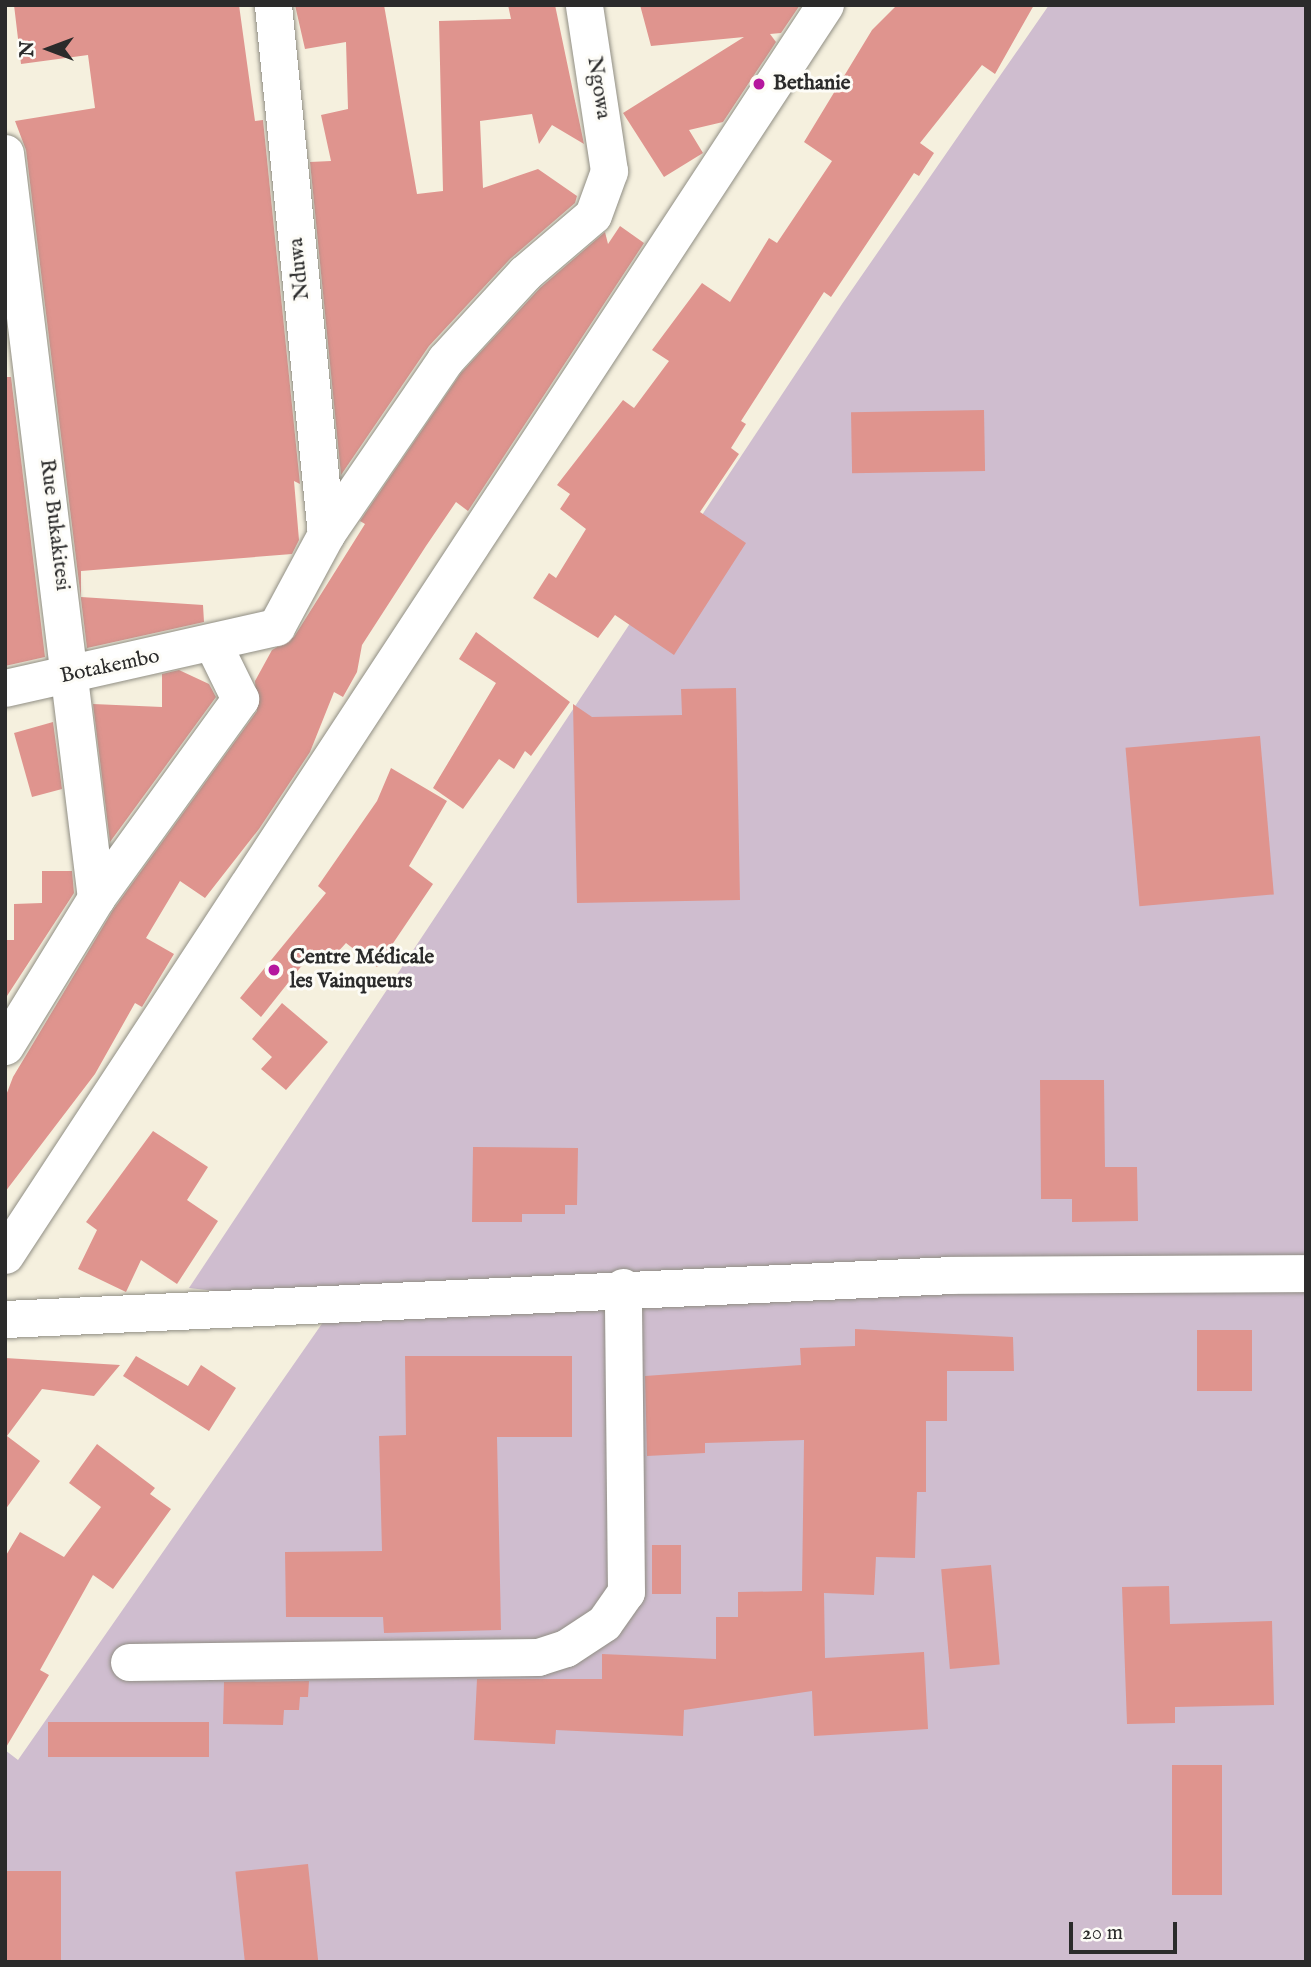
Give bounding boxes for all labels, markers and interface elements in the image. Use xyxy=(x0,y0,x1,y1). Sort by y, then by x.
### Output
north arrow xyxy=(14,14,84,84)
text: N xyxy=(16,41,40,57)
street label: Ngowa xyxy=(581,55,615,121)
place label: Bethanie xyxy=(773,71,850,97)
marker: Bethanie xyxy=(751,76,767,92)
street label: Nduwa xyxy=(284,237,316,301)
street label: Rue Bukakitesi xyxy=(33,458,75,592)
street label: Botakembo xyxy=(58,644,162,690)
place label: Centre Médicale les Vainqueurs xyxy=(290,945,434,995)
marker: Centre Médicale les Vainqueurs xyxy=(264,960,284,980)
scale bar xyxy=(1073,1908,1182,1952)
text: 20 m xyxy=(1082,1920,1123,1947)

